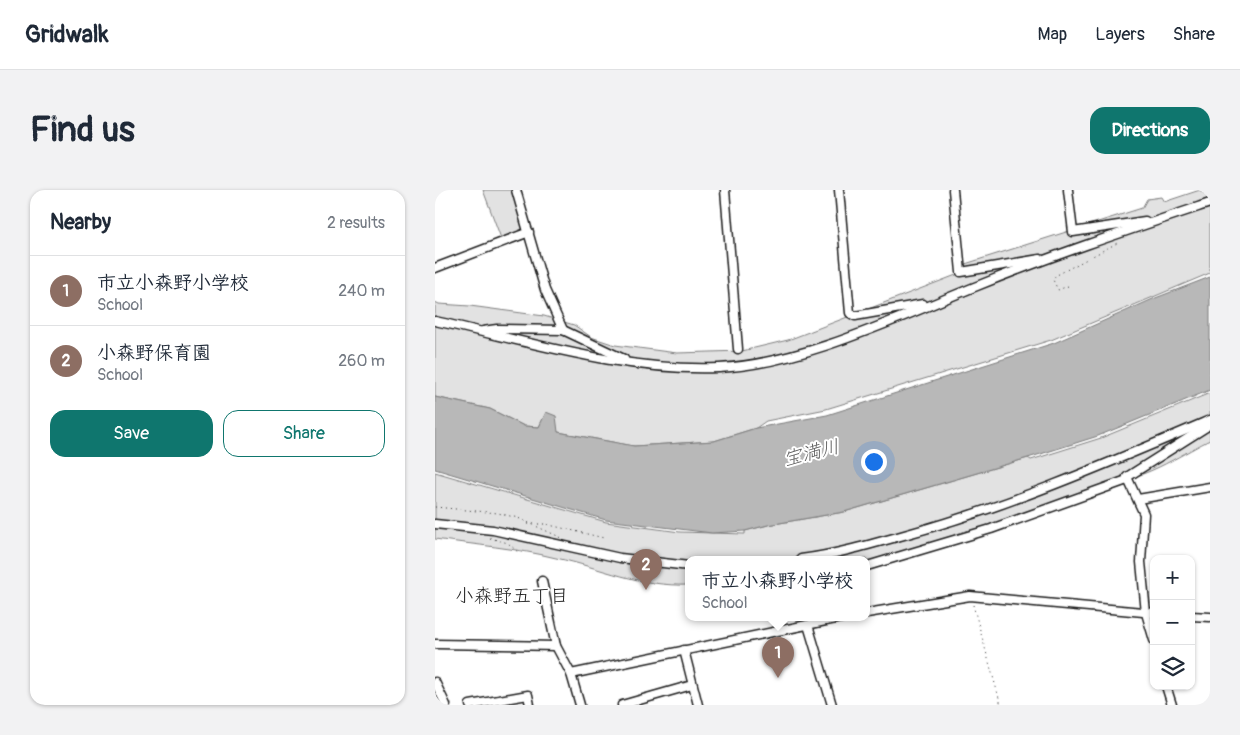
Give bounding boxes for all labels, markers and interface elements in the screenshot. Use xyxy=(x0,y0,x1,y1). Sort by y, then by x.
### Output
text: Gridwalk xyxy=(25,20,109,49)
text: Map xyxy=(1038,23,1067,46)
text: Layers xyxy=(1095,23,1145,46)
text: Share xyxy=(1173,23,1215,46)
button: Directions xyxy=(1090,107,1210,154)
text: Find us xyxy=(30,108,135,152)
text: Nearby xyxy=(50,209,111,236)
text: 2 results xyxy=(327,213,385,233)
text: 市立小森野小学校 xyxy=(97,271,249,295)
text: 1 xyxy=(63,281,69,301)
text: 240 m xyxy=(338,281,385,301)
text: School xyxy=(97,295,143,315)
text: 小森野保育園 xyxy=(97,341,211,365)
text: 2 xyxy=(62,351,70,371)
text: 260 m xyxy=(338,351,385,371)
text: School xyxy=(97,365,143,385)
button: Save xyxy=(50,410,213,457)
button: Share xyxy=(223,410,385,457)
water label: 宝満川 xyxy=(781,434,842,472)
your location xyxy=(861,449,887,475)
pin: 2 xyxy=(630,549,662,590)
map controls xyxy=(1150,555,1195,690)
button: + xyxy=(1150,555,1195,600)
popup xyxy=(685,556,870,621)
text: 市立小森野小学校 xyxy=(701,569,854,593)
district label: 小森野五丁目 xyxy=(455,584,569,608)
text: School xyxy=(701,593,747,613)
button: − xyxy=(1150,600,1195,645)
pin: 1 xyxy=(762,637,794,678)
button: layers xyxy=(1150,645,1195,690)

